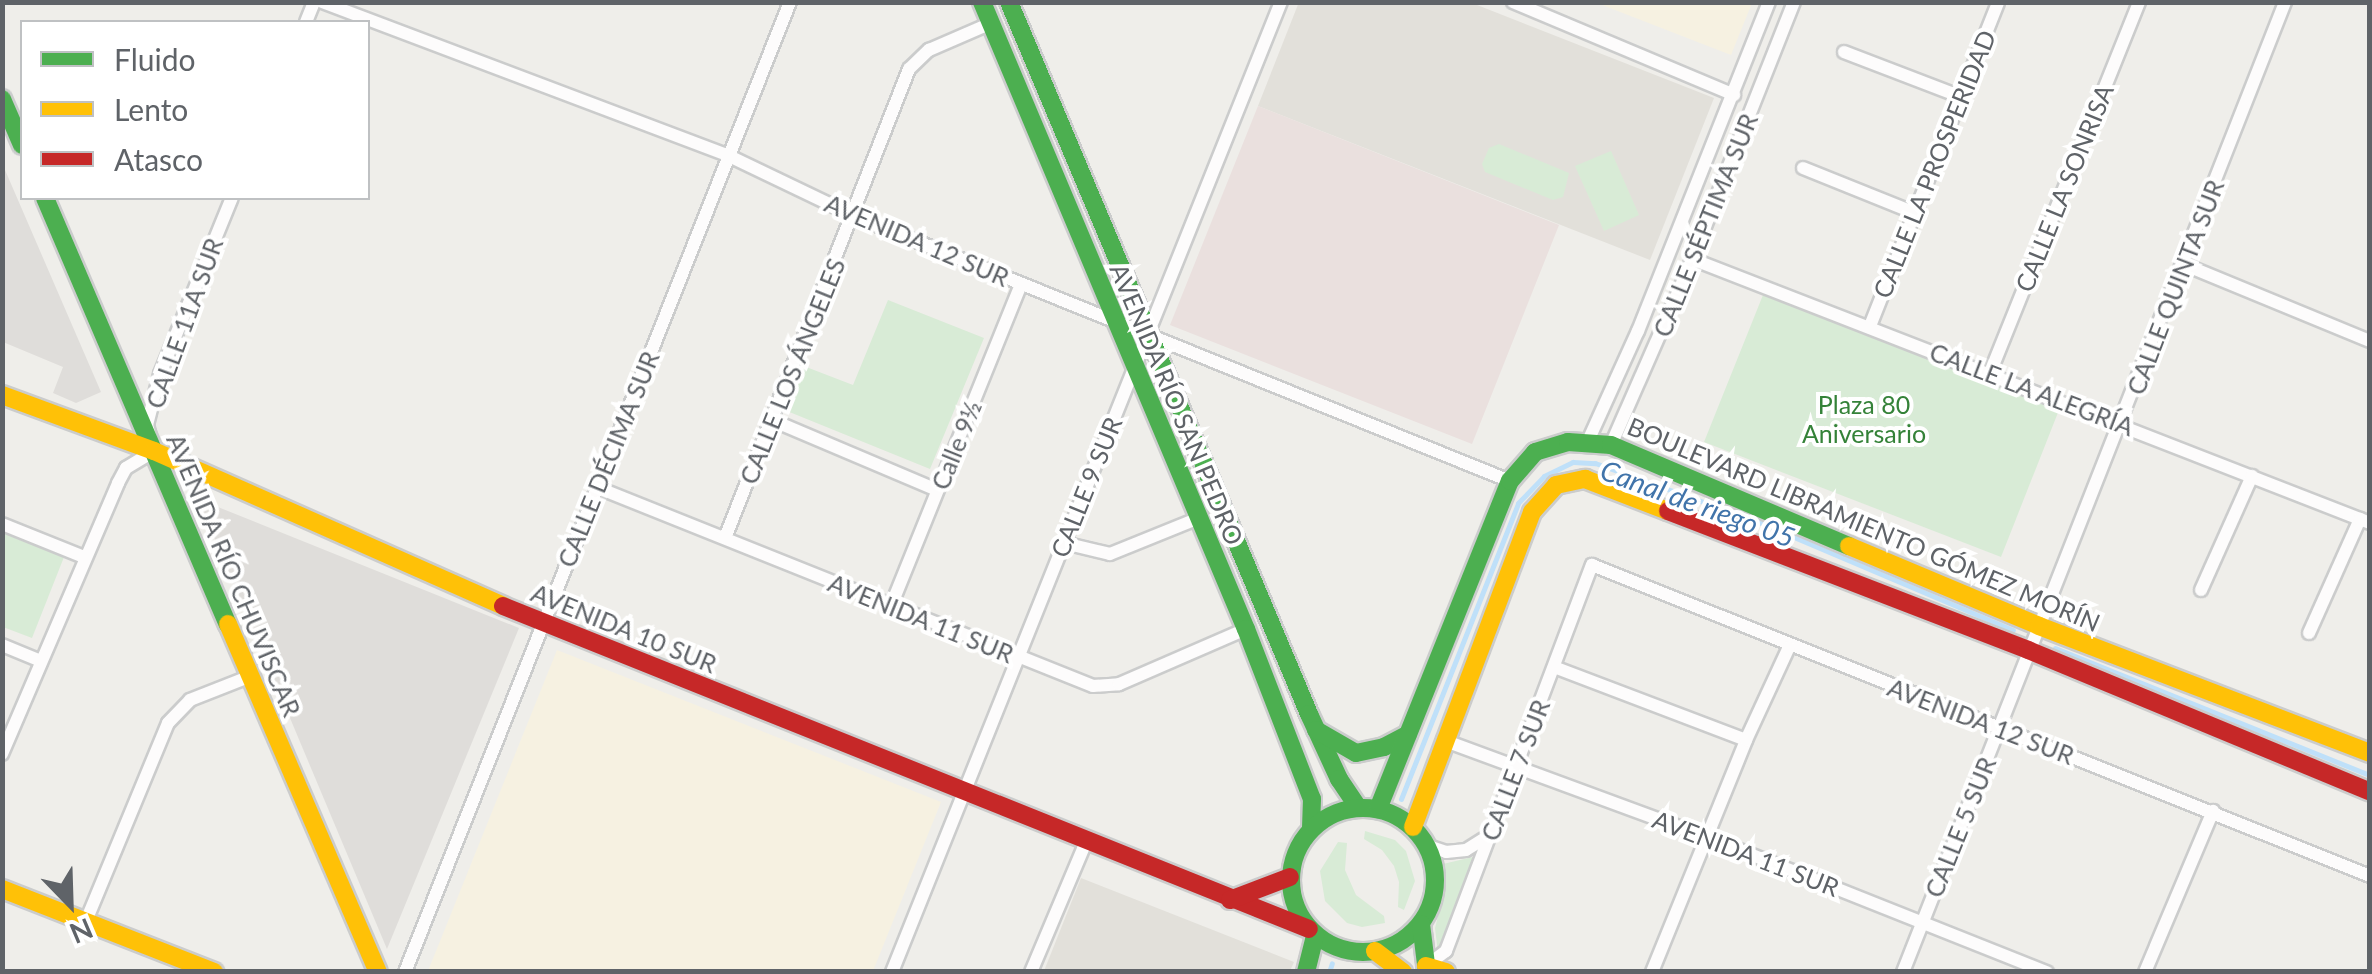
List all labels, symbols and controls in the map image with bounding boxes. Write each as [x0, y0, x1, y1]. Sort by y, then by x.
legend [20, 20, 370, 200]
street label: CALLE LA PROSPERIDAD [1866, 25, 2002, 303]
text: Fluido [114, 41, 196, 77]
street label: CALLE LA SONRISA [2009, 80, 2119, 296]
text: Lento [114, 91, 188, 127]
street label: CALLE SÉPTIMA SUR [1646, 109, 1764, 341]
text: Atasco [114, 141, 203, 177]
street label: CALLE QUINTA SUR [2120, 175, 2230, 399]
street label: AVENIDA 12 SUR [820, 188, 1014, 292]
street label: CALLE 11A SUR [139, 233, 229, 413]
street label: CALLE LOS ÁNGELES [733, 253, 851, 489]
street label: AVENIDA RÍO SAN PEDRO [1104, 258, 1250, 550]
street label: CALLE LA ALEGRÍA [1925, 336, 2139, 442]
street label: CALLE DÉCIMA SUR [551, 346, 665, 572]
park label: Plaza 80 Aniversario [1802, 390, 1926, 449]
street label: Calle 9½ [925, 396, 987, 494]
street label: BOULEVARD LIBRAMIENTO GÓMEZ MORÍN [1623, 410, 2105, 638]
street label: CALLE 9 SUR [1044, 412, 1128, 562]
street label: AVENIDA RÍO CHUVISCAR [161, 429, 307, 721]
water label: Canal de riego 05 [1596, 452, 1800, 554]
street label: AVENIDA 11 SUR [824, 567, 1018, 669]
street label: AVENIDA 10 SUR [527, 577, 721, 679]
street label: AVENIDA 12 SUR [1883, 672, 2079, 770]
street label: CALLE 7 SUR [1474, 695, 1556, 845]
street label: CALLE 5 SUR [1918, 752, 2002, 902]
street label: AVENIDA 11 SUR [1648, 804, 1844, 902]
north arrow [20, 854, 120, 954]
text: N [65, 912, 98, 951]

